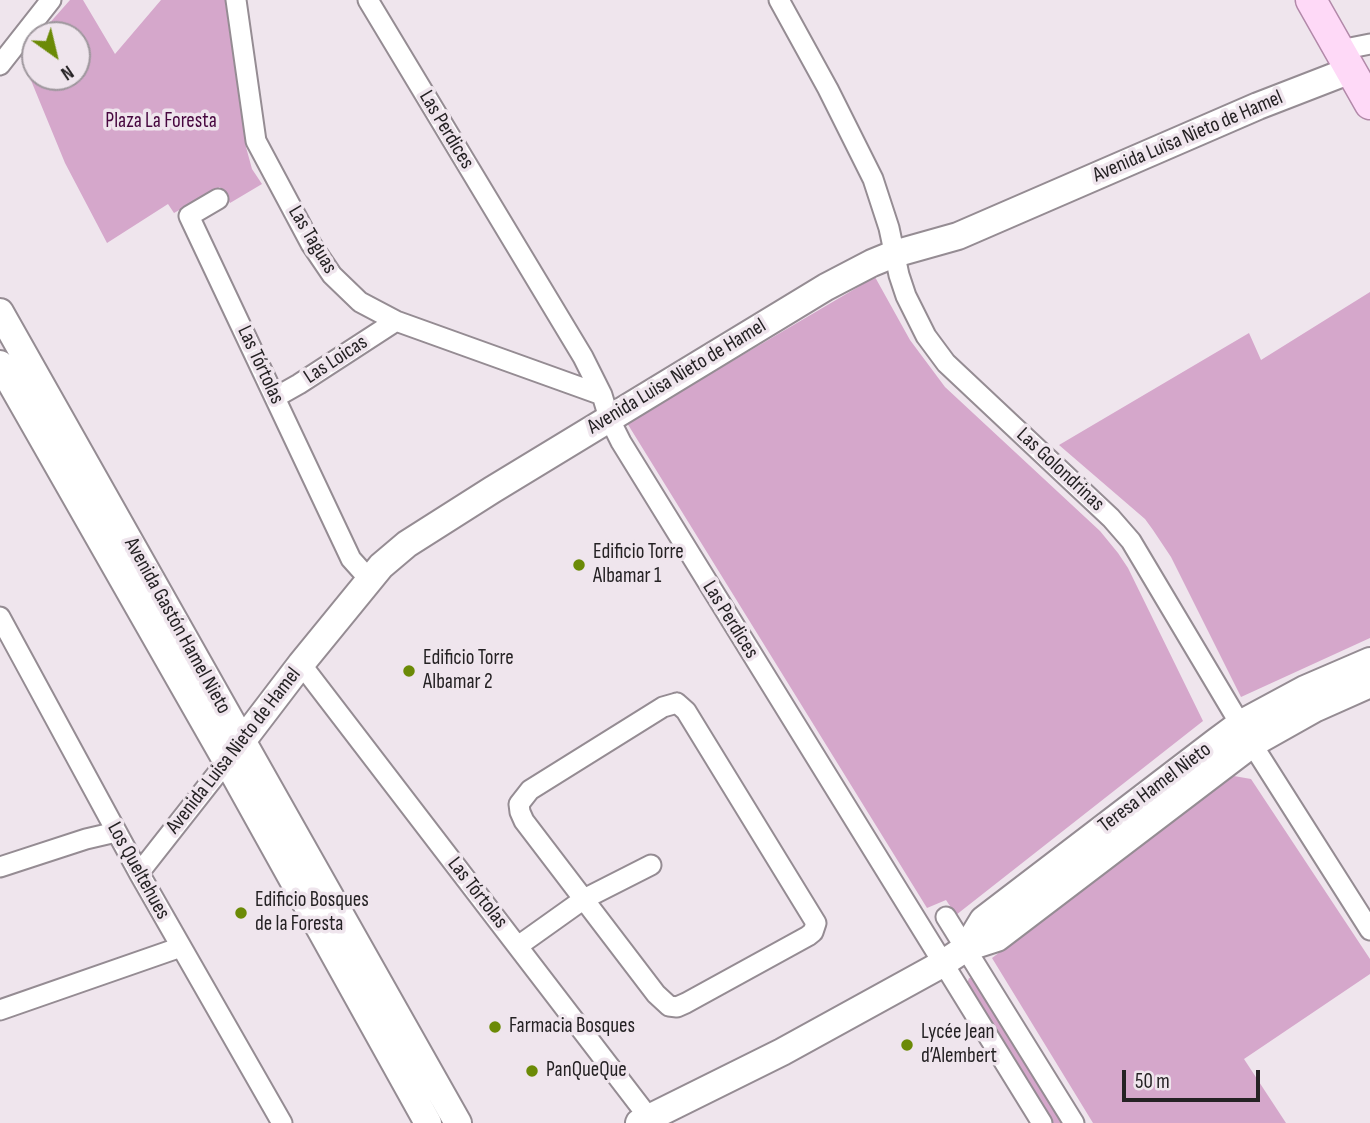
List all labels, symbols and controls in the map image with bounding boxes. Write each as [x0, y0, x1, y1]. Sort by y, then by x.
north arrow [21, 21, 91, 91]
text: N [56, 60, 78, 85]
street label: Las Perdices [413, 86, 479, 174]
street label: Avenida Luisa Nieto de Hamel [1089, 86, 1287, 188]
park label: Plaza La Foresta [105, 109, 217, 135]
street label: Las Taguas [282, 201, 342, 279]
street label: Avenida Luisa Nieto de Hamel [583, 314, 771, 440]
street label: Las Tórtolas [231, 322, 289, 408]
street label: Las Loicas [300, 330, 372, 390]
street label: Las Golondrinas [1011, 423, 1109, 517]
street label: Avenida Gastón Hamel Nieto [118, 534, 236, 718]
place label: Edificio Torre Albamar 1 [593, 540, 684, 590]
marker: Edificio Torre Albamar 1 [571, 557, 587, 573]
street label: Las Perdices [696, 577, 764, 663]
place label: Edificio Torre Albamar 2 [423, 646, 514, 696]
street label: Avenida Luisa Nieto de Hamel [161, 663, 307, 839]
marker: Edificio Torre Albamar 2 [401, 663, 417, 679]
street label: Teresa Hamel Nieto [1094, 737, 1216, 839]
street label: Los Queltehues [101, 818, 175, 924]
street label: Las Tórtolas [441, 852, 513, 934]
place label: Edificio Bosques de la Foresta [255, 888, 369, 938]
marker: Edificio Bosques de la Foresta [233, 905, 249, 921]
place label: Farmacia Bosques [509, 1014, 635, 1040]
marker: Farmacia Bosques [487, 1019, 503, 1035]
place label: Lycée Jean d’Alembert [921, 1020, 997, 1070]
marker: Lycée Jean d’Alembert [899, 1037, 915, 1053]
scale bar [1125, 1056, 1263, 1100]
place label: PanQueQue [546, 1058, 627, 1084]
marker: PanQueQue [524, 1063, 540, 1079]
text: 50 m [1135, 1069, 1170, 1094]

